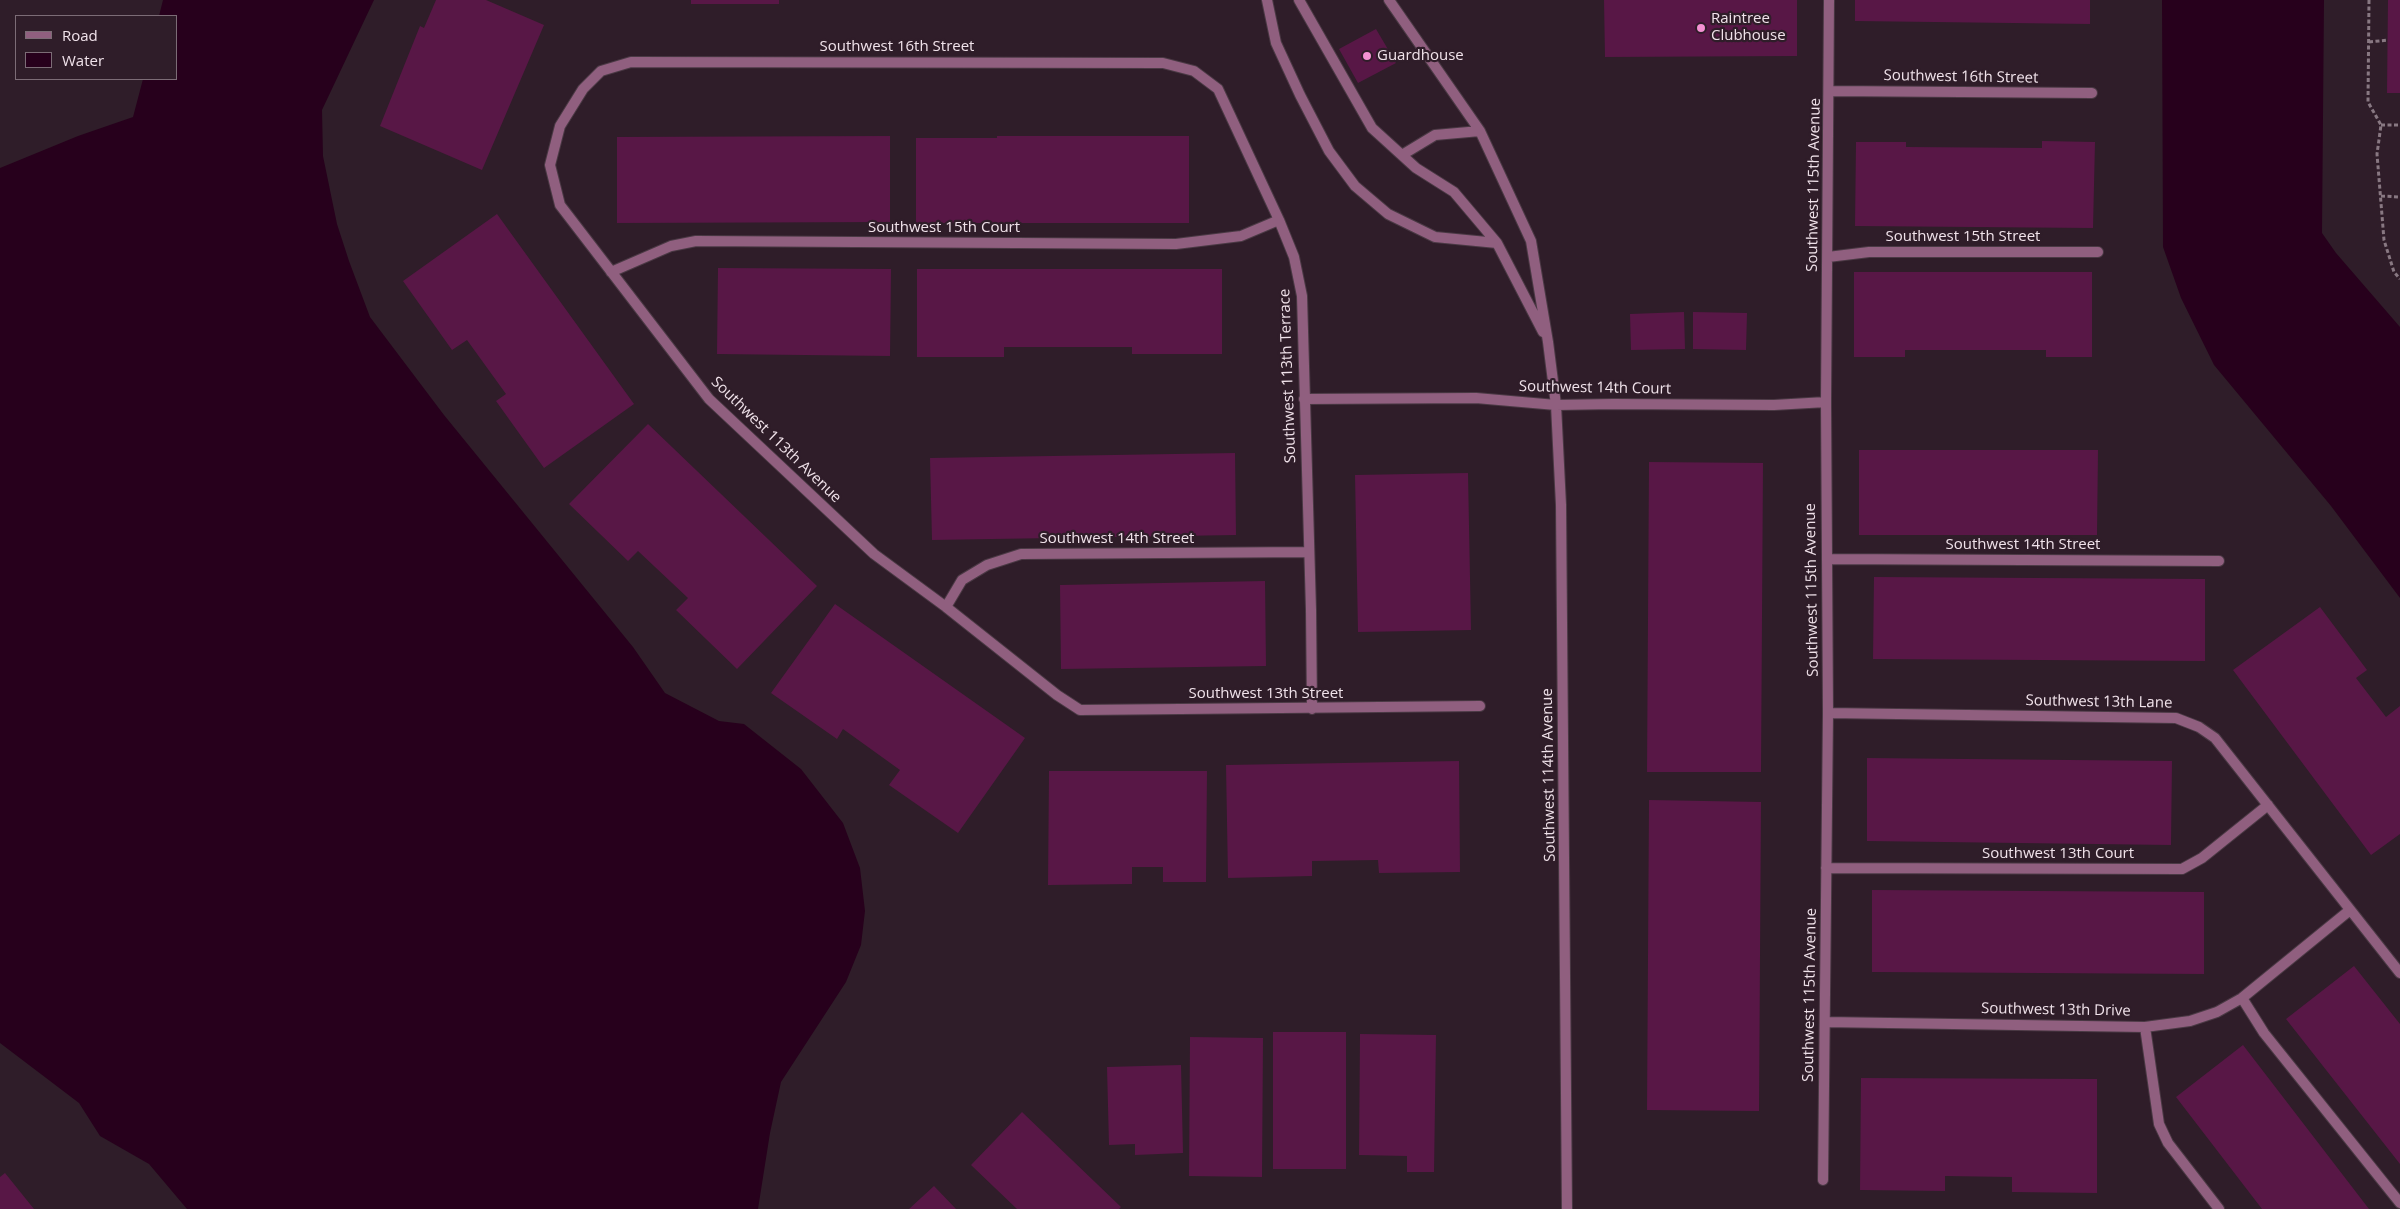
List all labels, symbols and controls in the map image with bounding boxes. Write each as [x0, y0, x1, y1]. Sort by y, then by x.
place label: Raintree Clubhouse [1711, 10, 1786, 45]
legend [15, 15, 178, 80]
marker: Raintree Clubhouse [1695, 22, 1707, 34]
text: Road [62, 25, 98, 45]
street label: Southwest 16th Street [820, 38, 974, 56]
place label: Guardhouse [1377, 47, 1464, 65]
text: Water [62, 50, 104, 70]
marker: Guardhouse [1361, 50, 1373, 62]
street label: Southwest 16th Street [1883, 67, 2039, 87]
street label: Southwest 115th Avenue [1803, 98, 1825, 272]
street label: Southwest 15th Court [868, 219, 1020, 237]
street label: Southwest 15th Street [1886, 228, 2040, 246]
street label: Southwest 113th Terrace [1276, 288, 1300, 464]
street label: Southwest 113th Avenue [707, 373, 845, 507]
street label: Southwest 14th Court [1519, 378, 1671, 398]
street label: Southwest 115th Avenue [1801, 503, 1823, 677]
street label: Southwest 14th Street [1040, 530, 1194, 548]
street label: Southwest 14th Street [1946, 536, 2100, 554]
street label: Southwest 13th Street [1189, 685, 1343, 703]
street label: Southwest 114th Avenue [1538, 688, 1560, 862]
street label: Southwest 13th Lane [2025, 692, 2173, 712]
street label: Southwest 13th Court [1982, 845, 2134, 863]
street label: Southwest 115th Avenue [1799, 908, 1821, 1082]
street label: Southwest 13th Drive [1981, 1000, 2131, 1020]

